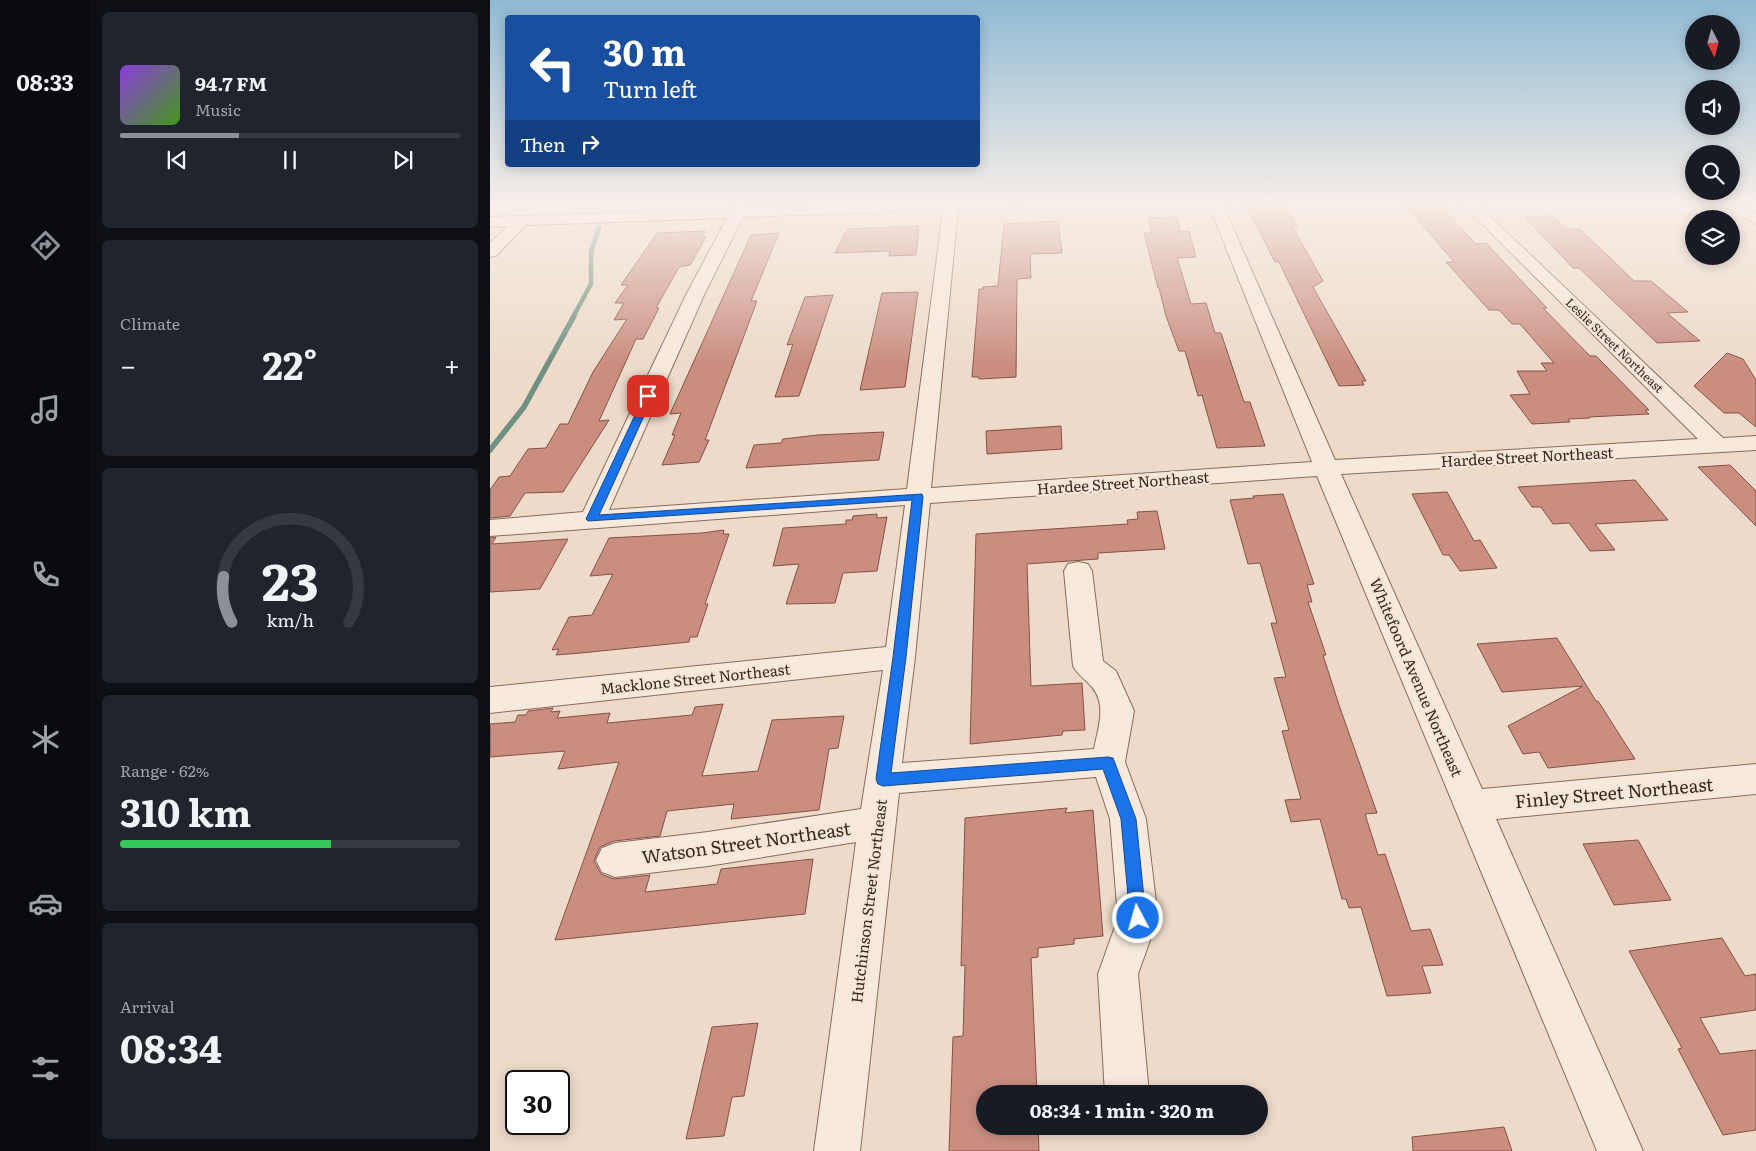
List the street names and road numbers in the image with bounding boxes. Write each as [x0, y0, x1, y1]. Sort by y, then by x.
street label: Leslie Street Northeast [1562, 293, 1668, 397]
street label: Hardee Street Northeast [1440, 440, 1614, 472]
street label: Hardee Street Northeast [1036, 465, 1210, 499]
street label: Whitefoord Avenue Northeast [1365, 574, 1469, 780]
street label: Macklone Street Northeast [599, 657, 791, 699]
street label: Finley Street Northeast [1514, 770, 1715, 814]
street label: Hutchinson Street Northeast [844, 798, 892, 1004]
street label: Watson Street Northeast [640, 814, 853, 870]

